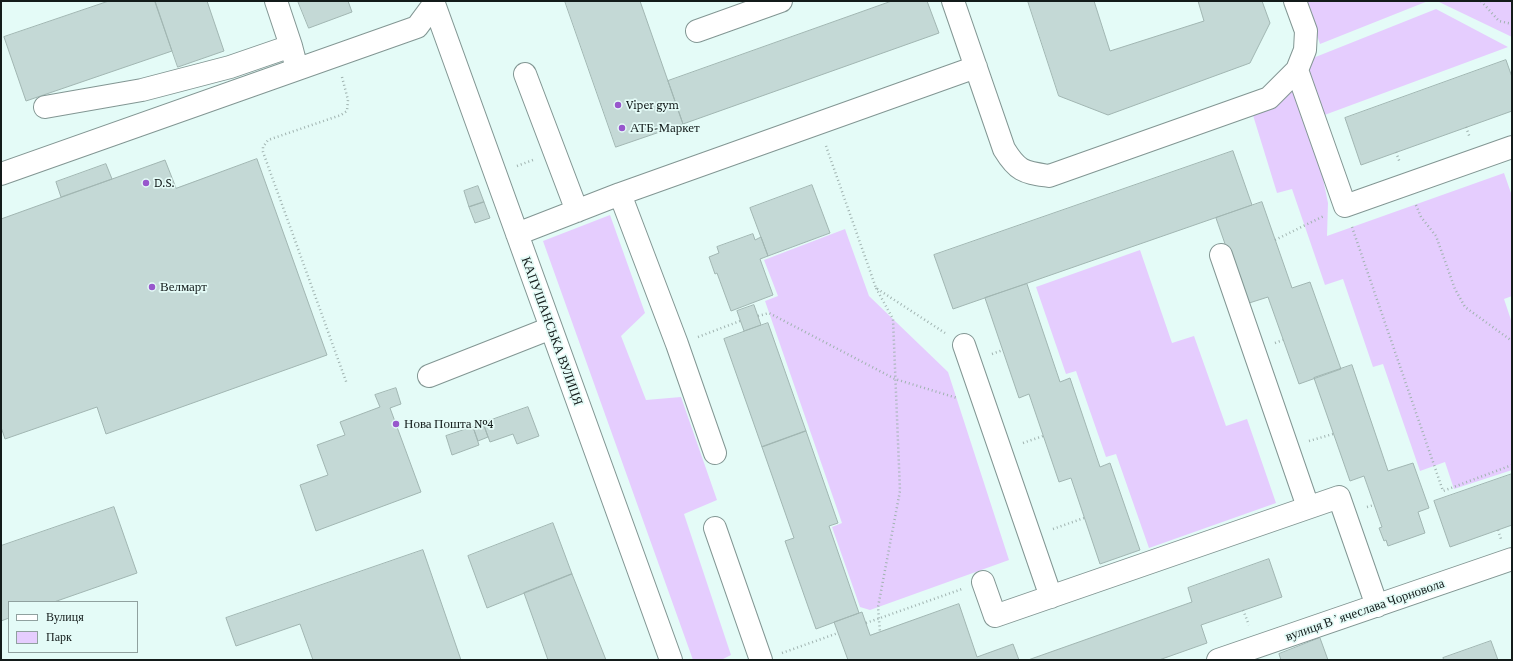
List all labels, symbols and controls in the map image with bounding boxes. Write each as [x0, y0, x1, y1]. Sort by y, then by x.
place label: Viper gym [626, 97, 679, 113]
marker: Viper gym [613, 100, 623, 110]
place label: АТБ-Маркет [630, 120, 700, 136]
marker: АТБ-Маркет [617, 123, 627, 133]
place label: D.S. [154, 175, 174, 191]
marker: D.S. [141, 178, 151, 188]
street label: КАПУШАНСЬКА ВУЛИЦЯ [518, 255, 586, 407]
place label: Велмарт [160, 279, 207, 295]
marker: Велмарт [147, 282, 157, 292]
place label: Нова Пошта №4 [404, 416, 494, 432]
marker: Нова Пошта №4 [391, 419, 401, 429]
street label: вулиця Вʼячеслава Чорновола [1283, 575, 1447, 645]
legend [8, 601, 138, 653]
text: Вулиця [46, 610, 84, 624]
text: Парк [46, 630, 72, 644]

